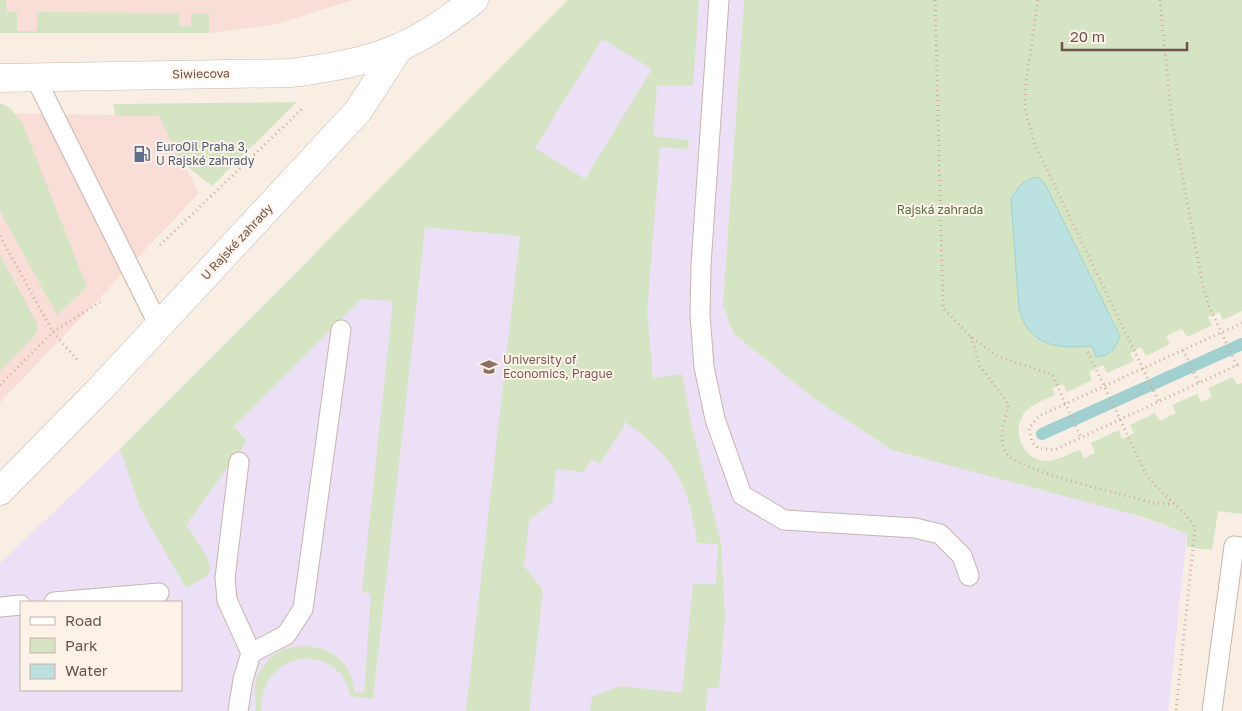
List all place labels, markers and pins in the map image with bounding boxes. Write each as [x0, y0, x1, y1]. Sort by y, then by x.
place label: EuroOil Praha 3, U Rajské zahrady [156, 139, 255, 168]
fuel station icon: EuroOil Praha 3, U Rajské zahrady [132, 144, 152, 164]
place label: University of Economics, Prague [503, 352, 613, 381]
school or university icon: University of Economics, Prague [479, 357, 499, 377]

